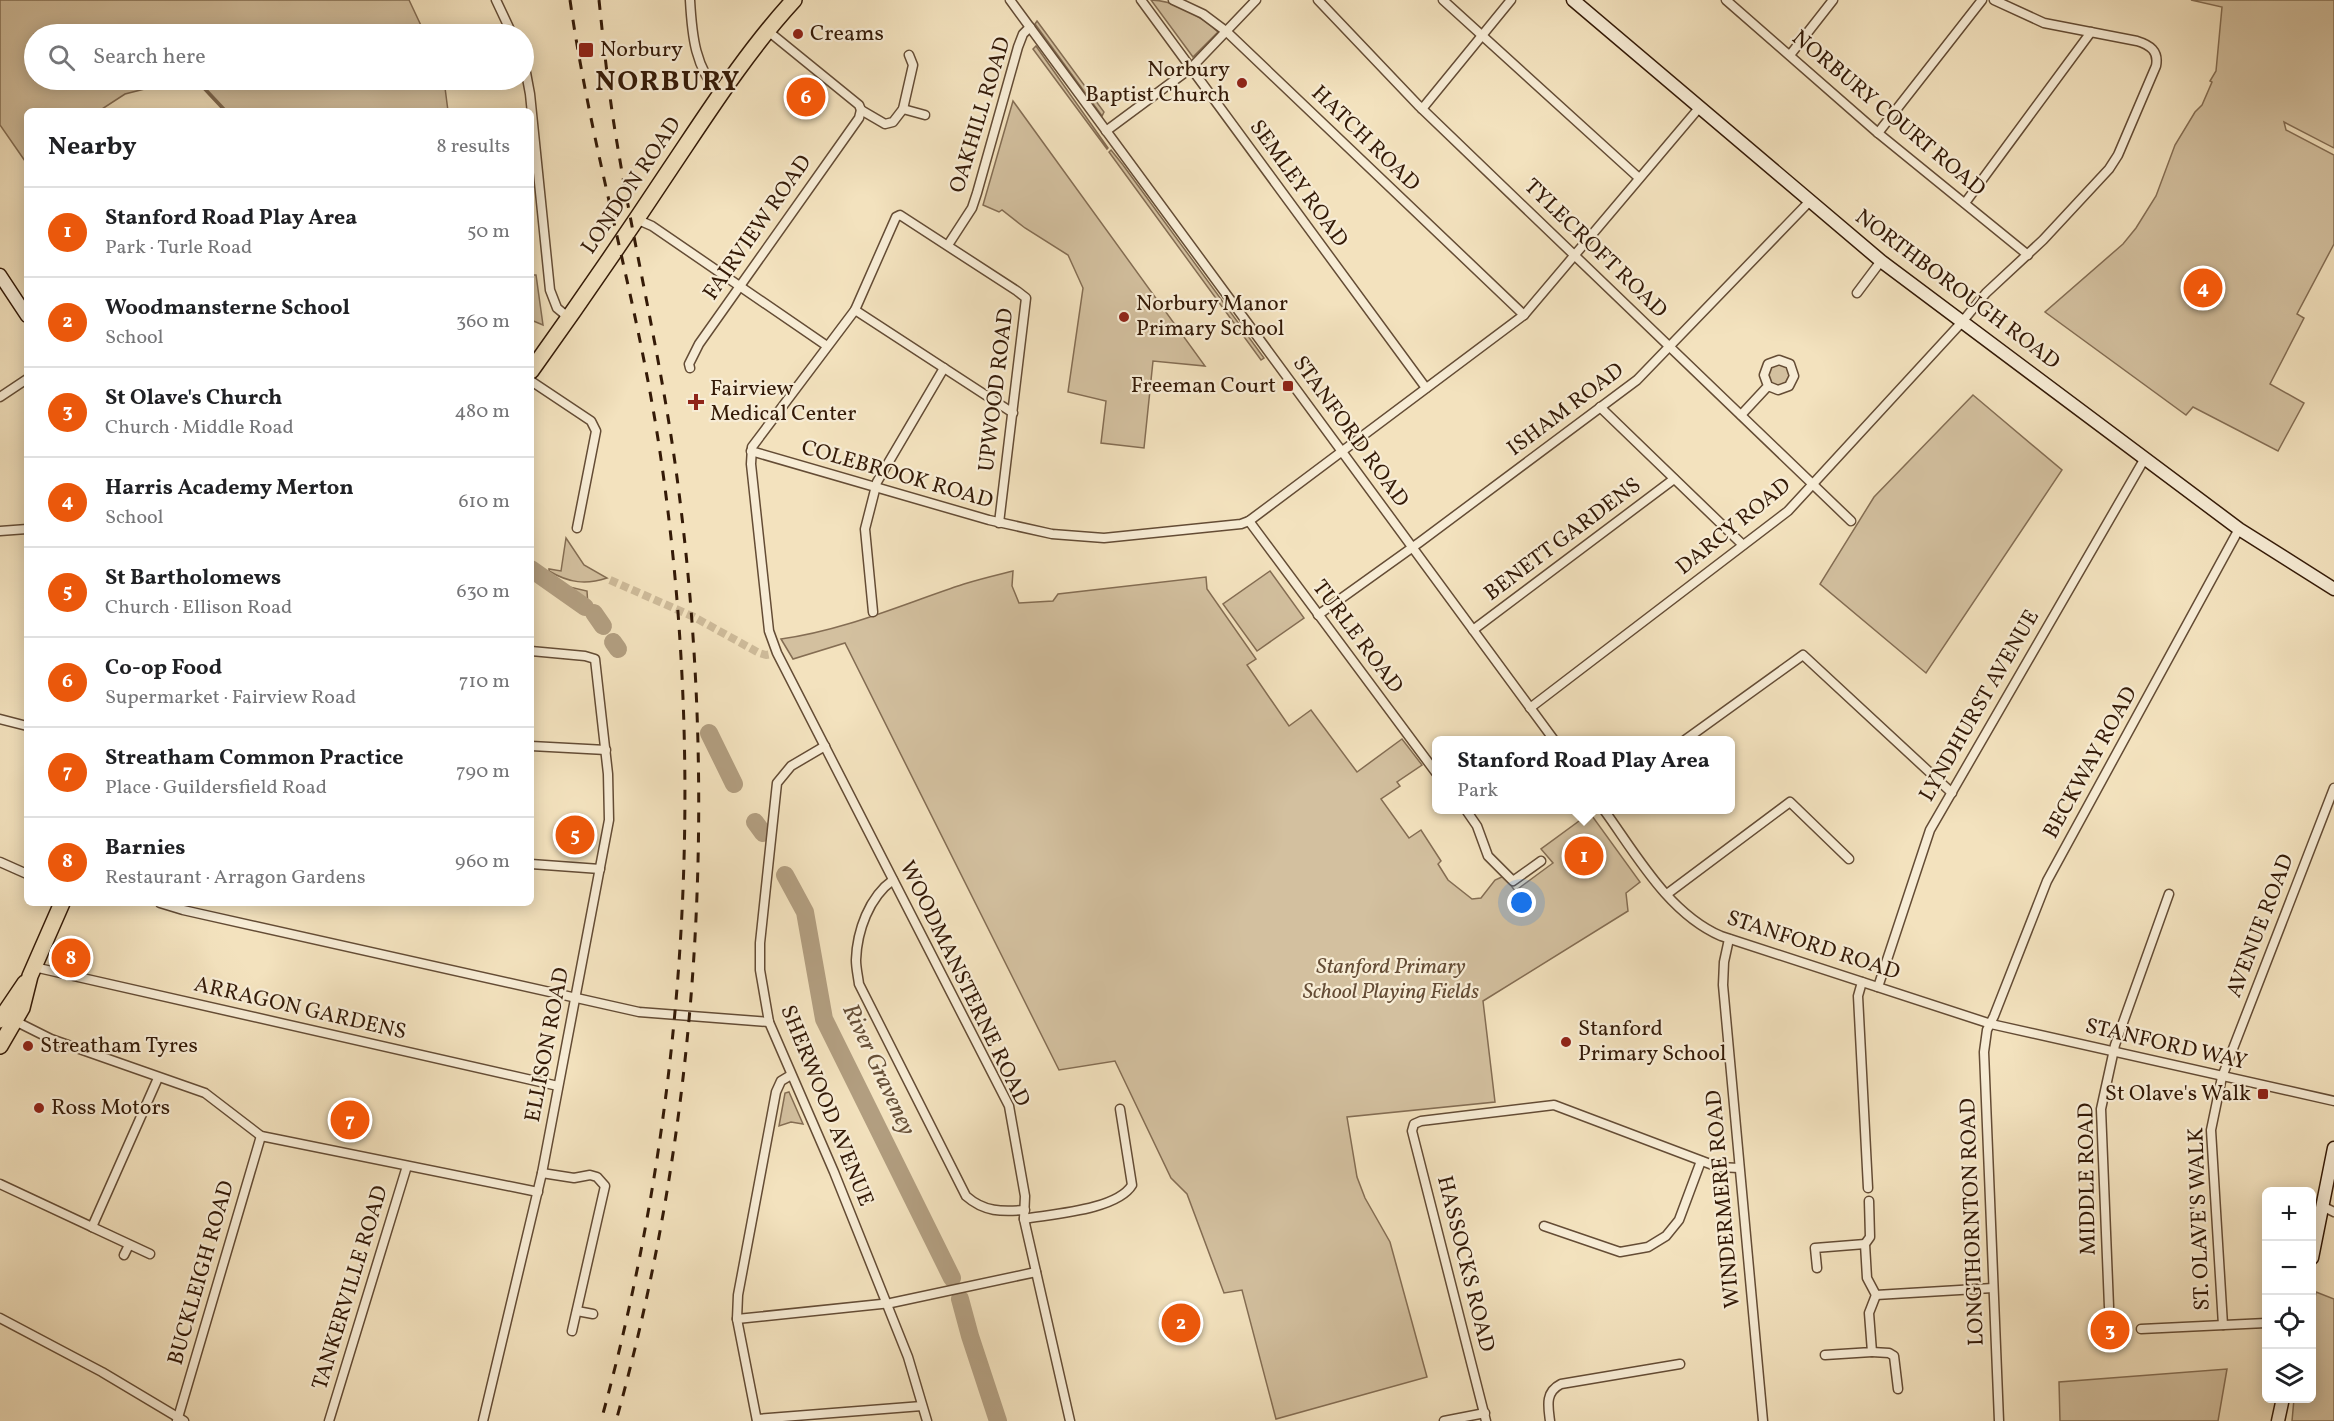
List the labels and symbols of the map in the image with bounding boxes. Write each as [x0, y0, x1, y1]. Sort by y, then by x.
place label: Creams [810, 19, 884, 50]
street label: NORBURY COURT ROAD [1784, 23, 1992, 205]
marker: Creams [791, 27, 805, 41]
street label: OAKHILL ROAD [943, 33, 1019, 197]
place label: Norbury [600, 35, 683, 66]
marker: Norbury [577, 41, 595, 59]
place label: Norbury Baptist Church [1085, 55, 1230, 111]
district label: NORBURY [595, 63, 741, 102]
pin: 6 [786, 74, 826, 120]
marker: Norbury Baptist Church [1235, 76, 1249, 90]
street label: HATCH ROAD [1304, 79, 1426, 199]
street label: LONDON ROAD [574, 111, 690, 261]
street label: SEMLEY ROAD [1241, 114, 1355, 254]
street label: FAIRVIEW ROAD [696, 149, 820, 307]
street label: TYLECROFT ROAD [1516, 172, 1674, 326]
street label: NORTHBOROUGH ROAD [1848, 202, 2066, 378]
pin: 4 [2184, 266, 2222, 310]
place label: Norbury Manor Primary School [1136, 289, 1288, 345]
street label: UPWOOD ROAD [972, 307, 1022, 473]
marker: Norbury Manor Primary School [1117, 310, 1131, 324]
street label: STANFORD ROAD [1284, 350, 1416, 514]
street label: ISHAM ROAD [1501, 356, 1631, 464]
place label: Freeman Court [1131, 371, 1276, 402]
place label: Fairview Medical Center [710, 374, 856, 430]
marker: Freeman Court [1281, 379, 1295, 393]
marker: Fairview Medical Center [687, 393, 705, 411]
street label: COLEBROOK ROAD [798, 433, 996, 517]
street label: BENETT GARDENS [1478, 471, 1648, 609]
street label: DARCY ROAD [1670, 471, 1798, 583]
street label: TURLE ROAD [1304, 574, 1410, 700]
street label: LYNDHURST AVENUE [1912, 604, 2048, 808]
street label: BECKWAY ROAD [2036, 681, 2146, 845]
pin: 5 [556, 812, 594, 858]
pin: 1 [1564, 834, 1604, 878]
street label: AVENUE ROAD [2219, 850, 2303, 1002]
street label: WOODMANSTERNE ROAD [891, 856, 1037, 1112]
your location [1507, 888, 1536, 917]
street label: STANFORD ROAD [1722, 903, 1904, 989]
pin: 8 [52, 936, 90, 980]
park label: Stanford Primary School Playing Fields [1303, 952, 1479, 1008]
street label: ELLISON ROAD [518, 965, 578, 1125]
street label: ARRAGON GARDENS [191, 969, 409, 1049]
water label: River Graveney [833, 998, 923, 1142]
street label: SHERWOOD AVENUE [771, 1001, 881, 1211]
street label: STANFORD WAY [2082, 1011, 2250, 1079]
place label: Stanford Primary School [1578, 1014, 1726, 1070]
place label: Streatham Tyres [40, 1031, 198, 1062]
marker: Stanford Primary School [1559, 1035, 1573, 1049]
marker: Streatham Tyres [21, 1039, 35, 1053]
place label: St Olave's Walk [2105, 1079, 2251, 1110]
marker: St Olave's Walk [2256, 1087, 2270, 1101]
street label: WINDERMERE ROAD [1699, 1089, 1749, 1309]
place label: Ross Motors [51, 1093, 170, 1124]
pin: 7 [330, 1098, 370, 1142]
street label: LONGTHORNTON ROAD [1953, 1098, 1993, 1346]
marker: Ross Motors [32, 1101, 46, 1115]
street label: MIDDLE ROAD [2071, 1102, 2105, 1256]
street label: ST. OLAVE'S WALK [2181, 1127, 2219, 1311]
street label: HASSOCKS ROAD [1428, 1173, 1502, 1355]
street label: BUCKLEIGH ROAD [161, 1177, 243, 1369]
street label: TANKERVILLE ROAD [305, 1182, 397, 1394]
pin: 2 [1162, 1300, 1200, 1346]
pin: 3 [2090, 1308, 2130, 1352]

